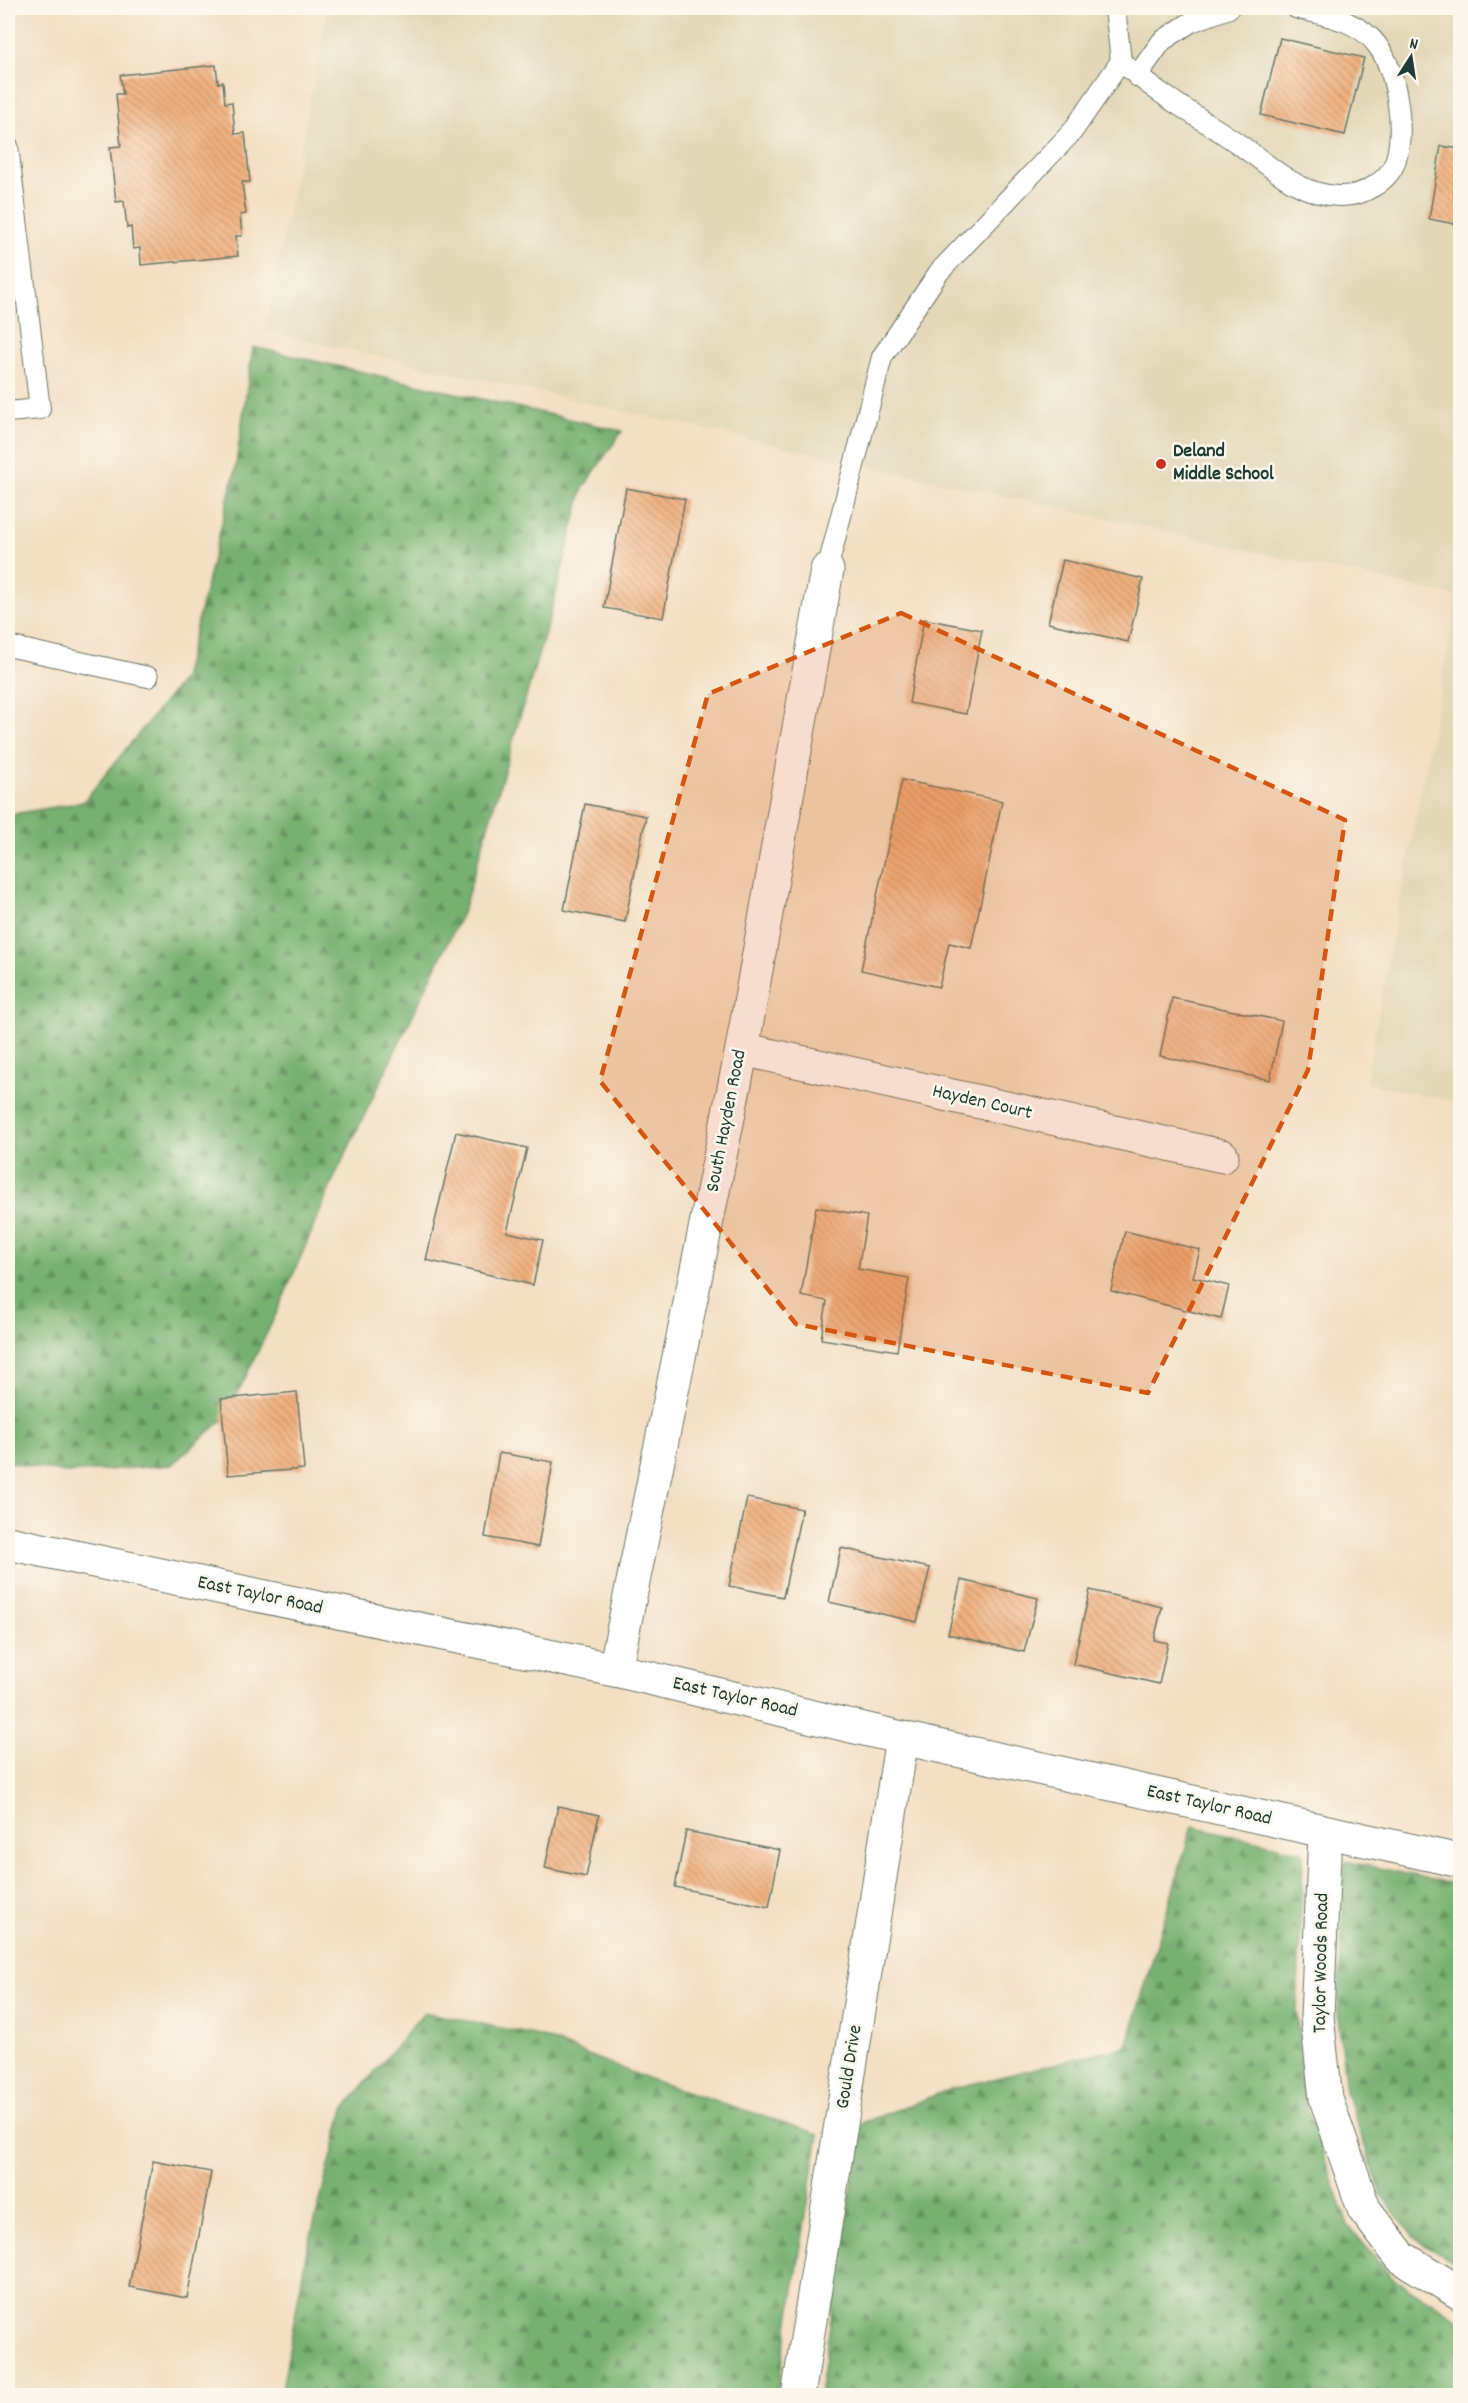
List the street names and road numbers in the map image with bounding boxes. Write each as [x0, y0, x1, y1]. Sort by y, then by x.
street label: South Hayden Road [699, 1047, 755, 1195]
street label: Hayden Court [929, 1078, 1035, 1128]
street label: East Taylor Road [195, 1569, 325, 1623]
street label: East Taylor Road [670, 1670, 800, 1726]
street label: East Taylor Road [1144, 1778, 1274, 1834]
street label: Taylor Woods Road [1307, 1893, 1337, 2033]
street label: Gould Drive [830, 2023, 870, 2111]

